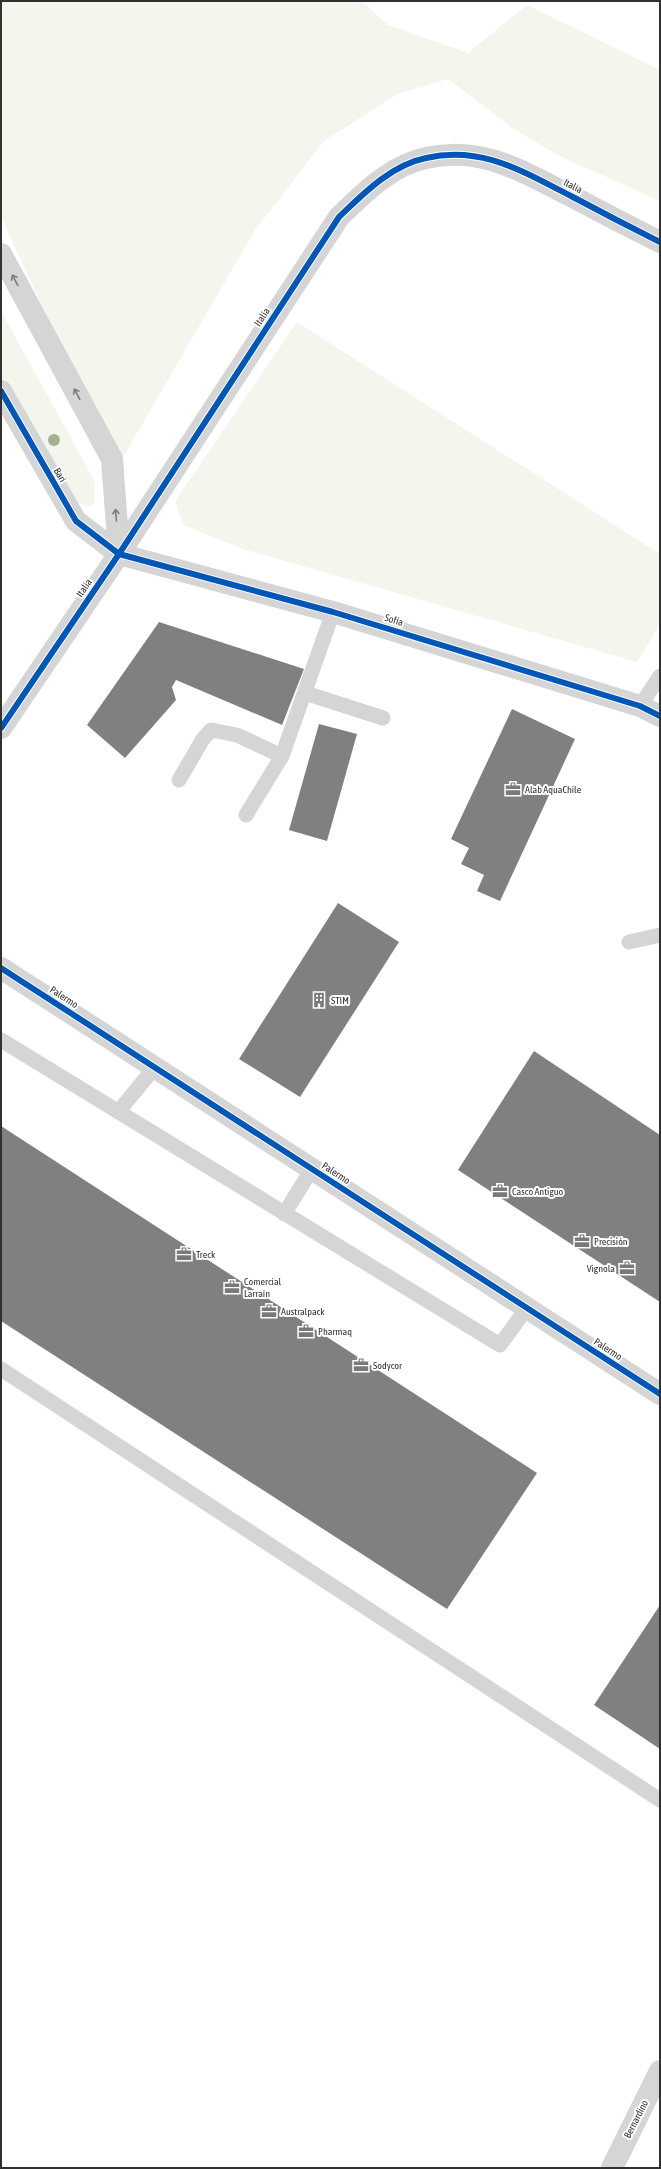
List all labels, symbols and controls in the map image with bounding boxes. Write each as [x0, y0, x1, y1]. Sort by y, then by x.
street label: Italia [562, 177, 585, 196]
one-way arrow [11, 274, 18, 286]
street label: Italia [252, 305, 272, 328]
one-way arrow [72, 388, 80, 400]
street label: Bari [52, 466, 68, 484]
one-way arrow [113, 509, 120, 522]
street label: Italia [74, 576, 94, 599]
street label: Sofía [383, 612, 405, 628]
office icon: Alab AquaChile [504, 780, 522, 798]
place label: Alab AquaChile [525, 784, 582, 795]
street label: Palermo [48, 984, 80, 1010]
building icon: STIM [310, 991, 328, 1009]
place label: STIM [331, 995, 349, 1006]
street label: Palermo [320, 1160, 352, 1186]
office icon: Casco Antiguo [491, 1182, 509, 1200]
place label: Casco Antiguo [512, 1186, 564, 1197]
office icon: Precisión [573, 1232, 591, 1250]
place label: Precisión [594, 1236, 628, 1247]
office icon: Treck [175, 1245, 193, 1263]
place label: Treck [196, 1249, 216, 1260]
office icon: Vignola [618, 1259, 636, 1277]
place label: Vignola [587, 1263, 615, 1274]
place label: Comercial Larraín [244, 1276, 282, 1299]
office icon: Comercial Larraín [223, 1278, 241, 1296]
office icon: Australpack [260, 1302, 278, 1320]
place label: Australpack [281, 1306, 325, 1317]
office icon: Pharmaq [297, 1322, 315, 1340]
place label: Pharmaq [318, 1326, 352, 1337]
street label: Palermo [592, 1336, 624, 1362]
office icon: Sodycor [352, 1356, 370, 1374]
place label: Sodycor [373, 1360, 403, 1371]
street label: Bernardino [622, 2098, 650, 2140]

